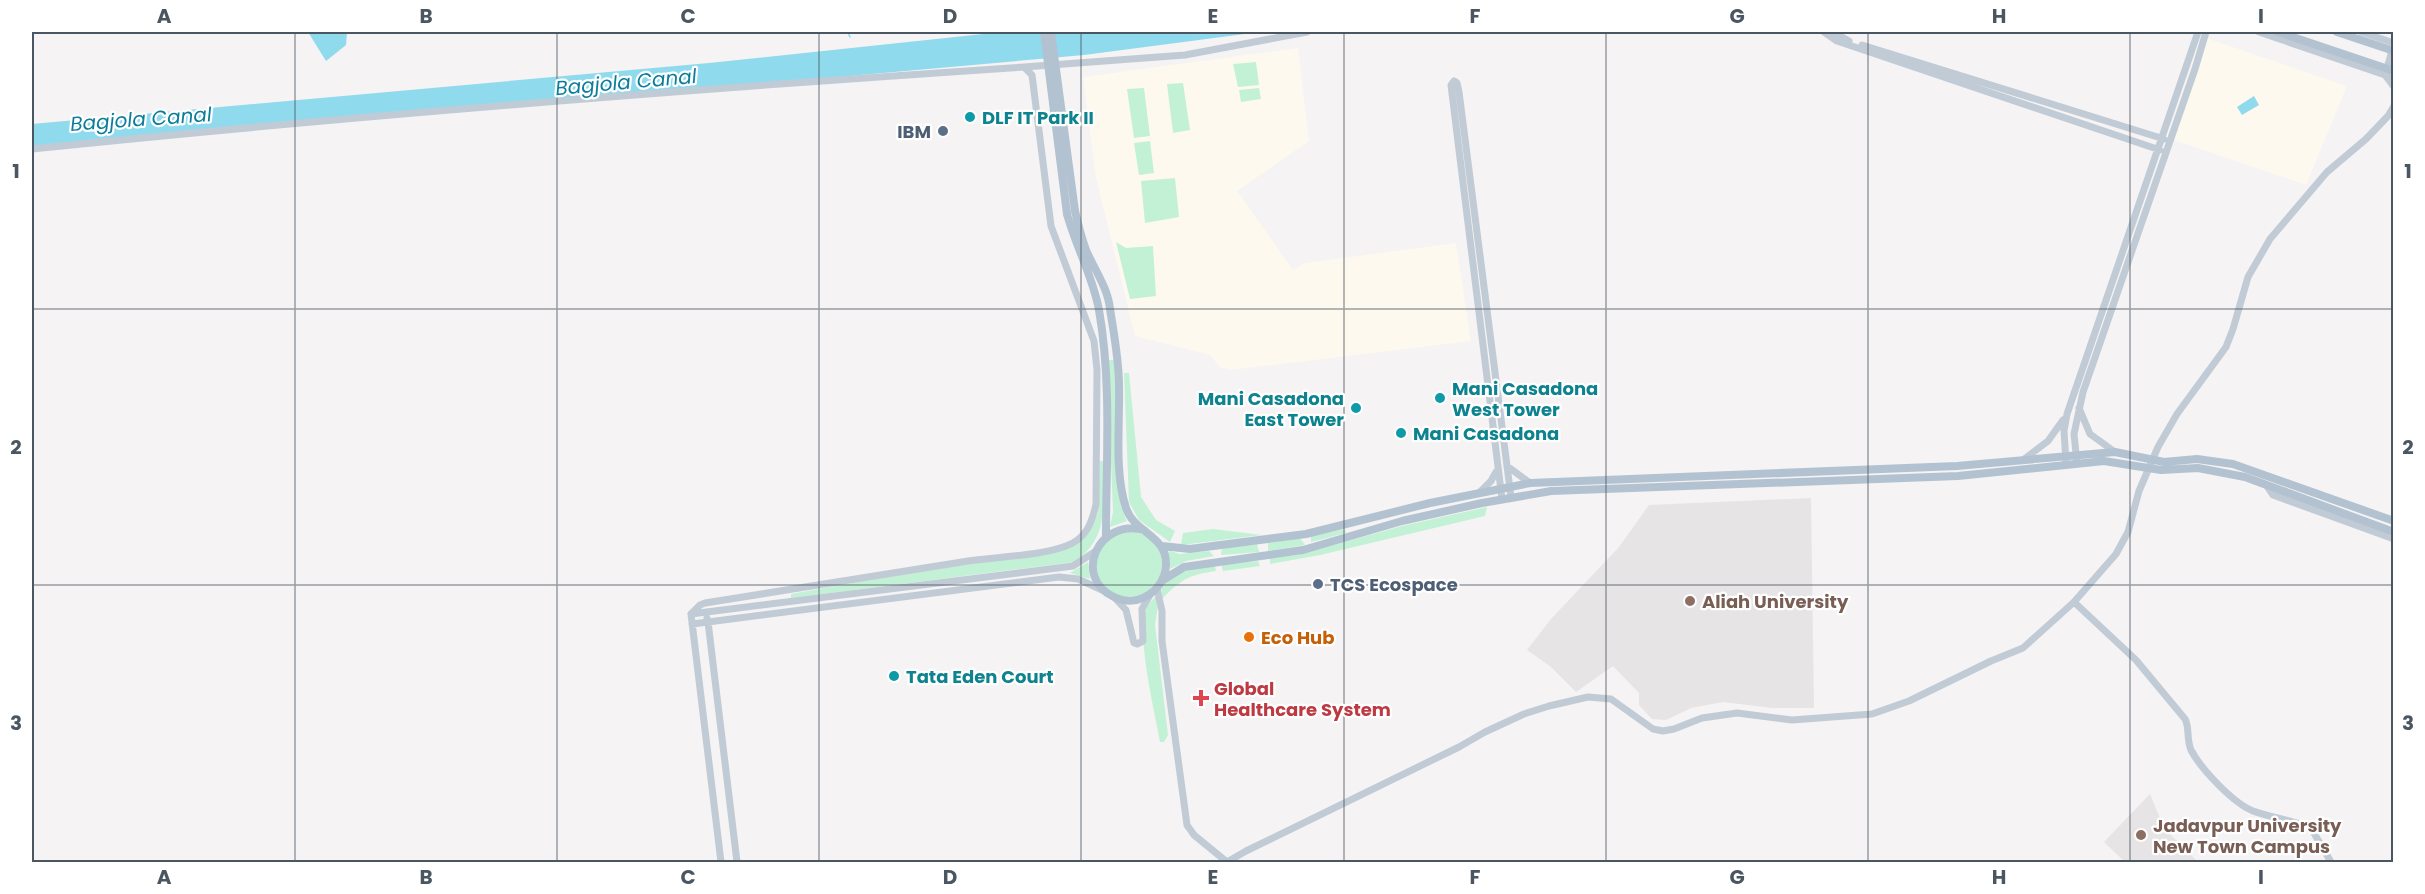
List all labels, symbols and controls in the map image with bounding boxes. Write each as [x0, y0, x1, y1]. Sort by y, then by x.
text: A [157, 2, 172, 30]
text: B [419, 2, 433, 30]
text: C [680, 2, 696, 30]
text: D [943, 2, 957, 30]
text: E [1208, 2, 1218, 30]
text: F [1470, 2, 1481, 30]
text: G [1729, 2, 1745, 30]
text: H [1992, 2, 2006, 30]
text: I [2258, 2, 2264, 30]
water label: Bagjola Canal [554, 62, 698, 102]
water label: Bagjola Canal [69, 100, 213, 138]
place label: DLF IT Park II [982, 105, 1094, 130]
marker: DLF IT Park II [963, 110, 977, 124]
place label: IBM [897, 119, 931, 144]
marker: IBM [936, 124, 950, 138]
text: 1 [12, 157, 20, 185]
text: 1 [2404, 157, 2412, 185]
place label: Mani Casadona West Tower [1452, 376, 1598, 422]
place label: Mani Casadona East Tower [1198, 386, 1344, 432]
marker: Mani Casadona West Tower [1433, 391, 1447, 405]
marker: Mani Casadona East Tower [1349, 401, 1363, 415]
place label: Mani Casadona [1413, 421, 1559, 446]
marker: Mani Casadona [1394, 426, 1408, 440]
text: 2 [10, 433, 22, 461]
text: 2 [2402, 433, 2414, 461]
place label: TCS Ecospace [1330, 572, 1458, 597]
marker: TCS Ecospace [1311, 577, 1325, 591]
place label: Aliah University [1702, 589, 1849, 614]
marker: Aliah University [1683, 594, 1697, 608]
place label: Eco Hub [1261, 625, 1334, 650]
marker: Eco Hub [1242, 630, 1256, 644]
place label: Tata Eden Court [906, 664, 1054, 689]
marker: Tata Eden Court [887, 669, 901, 683]
place label: Global Healthcare System [1214, 676, 1391, 722]
marker: Global Healthcare System [1192, 689, 1210, 707]
text: 3 [10, 709, 22, 737]
text: 3 [2402, 709, 2414, 737]
place label: Jadavpur University New Town Campus [2153, 813, 2342, 859]
marker: Jadavpur University New Town Campus [2134, 828, 2148, 842]
text: A [157, 863, 172, 891]
text: B [419, 863, 433, 891]
text: C [680, 863, 696, 891]
text: D [943, 863, 957, 891]
text: E [1208, 863, 1218, 891]
text: F [1470, 863, 1481, 891]
text: G [1729, 863, 1745, 891]
text: H [1992, 863, 2006, 891]
text: I [2258, 863, 2264, 891]

